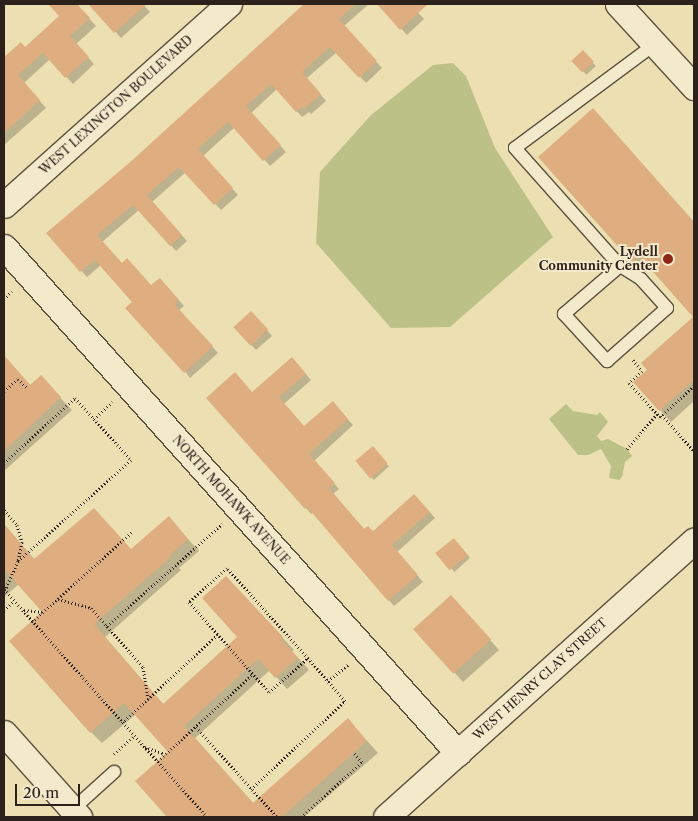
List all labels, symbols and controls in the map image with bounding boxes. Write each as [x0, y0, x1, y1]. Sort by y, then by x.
street label: WEST LEXINGTON BOULEVARD [36, 32, 196, 178]
place label: Lydell Community Center [538, 245, 658, 273]
marker: Lydell Community Center [662, 253, 674, 265]
street label: NORTH MOHAWK AVENUE [169, 433, 293, 567]
street label: WEST HENRY CLAY STREET [470, 615, 610, 743]
scale bar [18, 774, 82, 806]
text: 20 m [23, 783, 59, 802]

